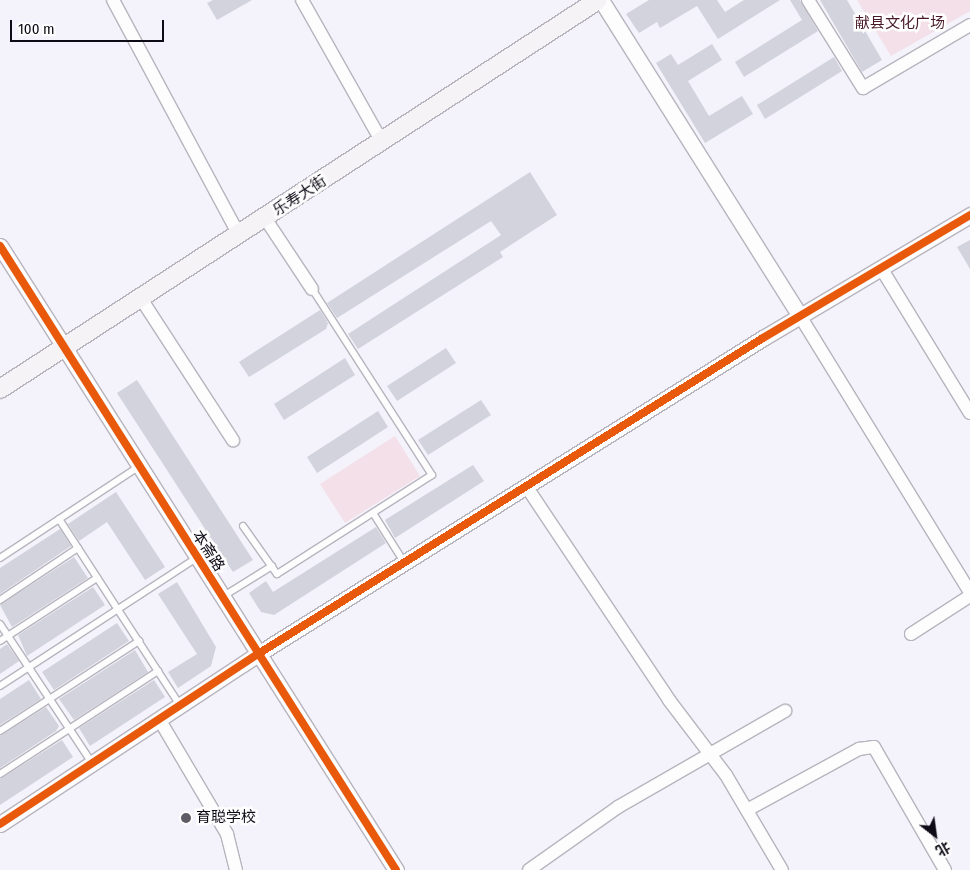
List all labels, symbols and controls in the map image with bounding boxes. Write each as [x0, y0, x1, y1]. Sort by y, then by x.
scale bar [12, 10, 166, 42]
park label: 献县文化广场 [855, 15, 945, 33]
text: 100 m [18, 20, 55, 38]
street label: 乐寿大街 [270, 172, 330, 220]
street label: 本斋路 [188, 527, 228, 575]
place label: 育聪学校 [196, 809, 256, 827]
north arrow [910, 810, 960, 860]
marker: 育聪学校 [180, 812, 192, 824]
text: 北 [932, 838, 953, 859]

